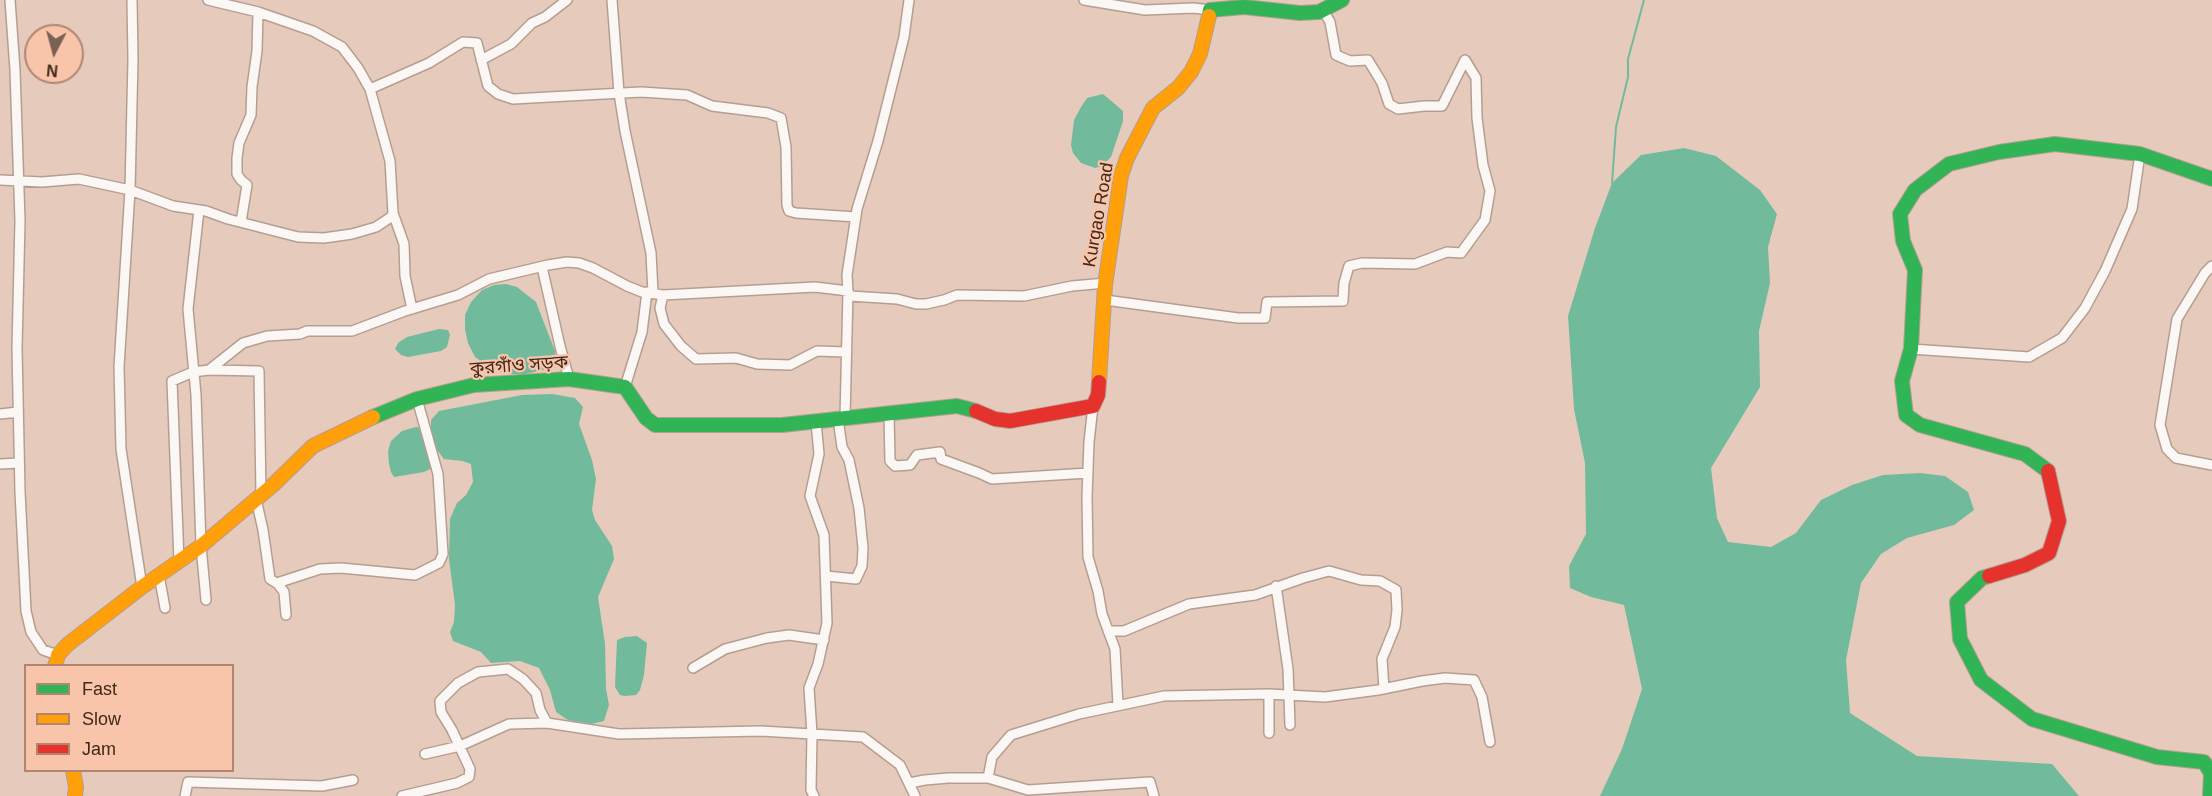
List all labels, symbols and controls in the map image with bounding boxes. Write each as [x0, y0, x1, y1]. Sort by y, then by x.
north arrow [24, 24, 84, 84]
text: N [46, 61, 59, 79]
street label: Kurgao Road [1079, 161, 1119, 269]
street label: কুরগাঁও সড়ক [469, 352, 569, 380]
legend [24, 664, 234, 772]
text: Fast [82, 679, 117, 699]
text: Slow [82, 709, 121, 729]
text: Jam [82, 739, 116, 759]

